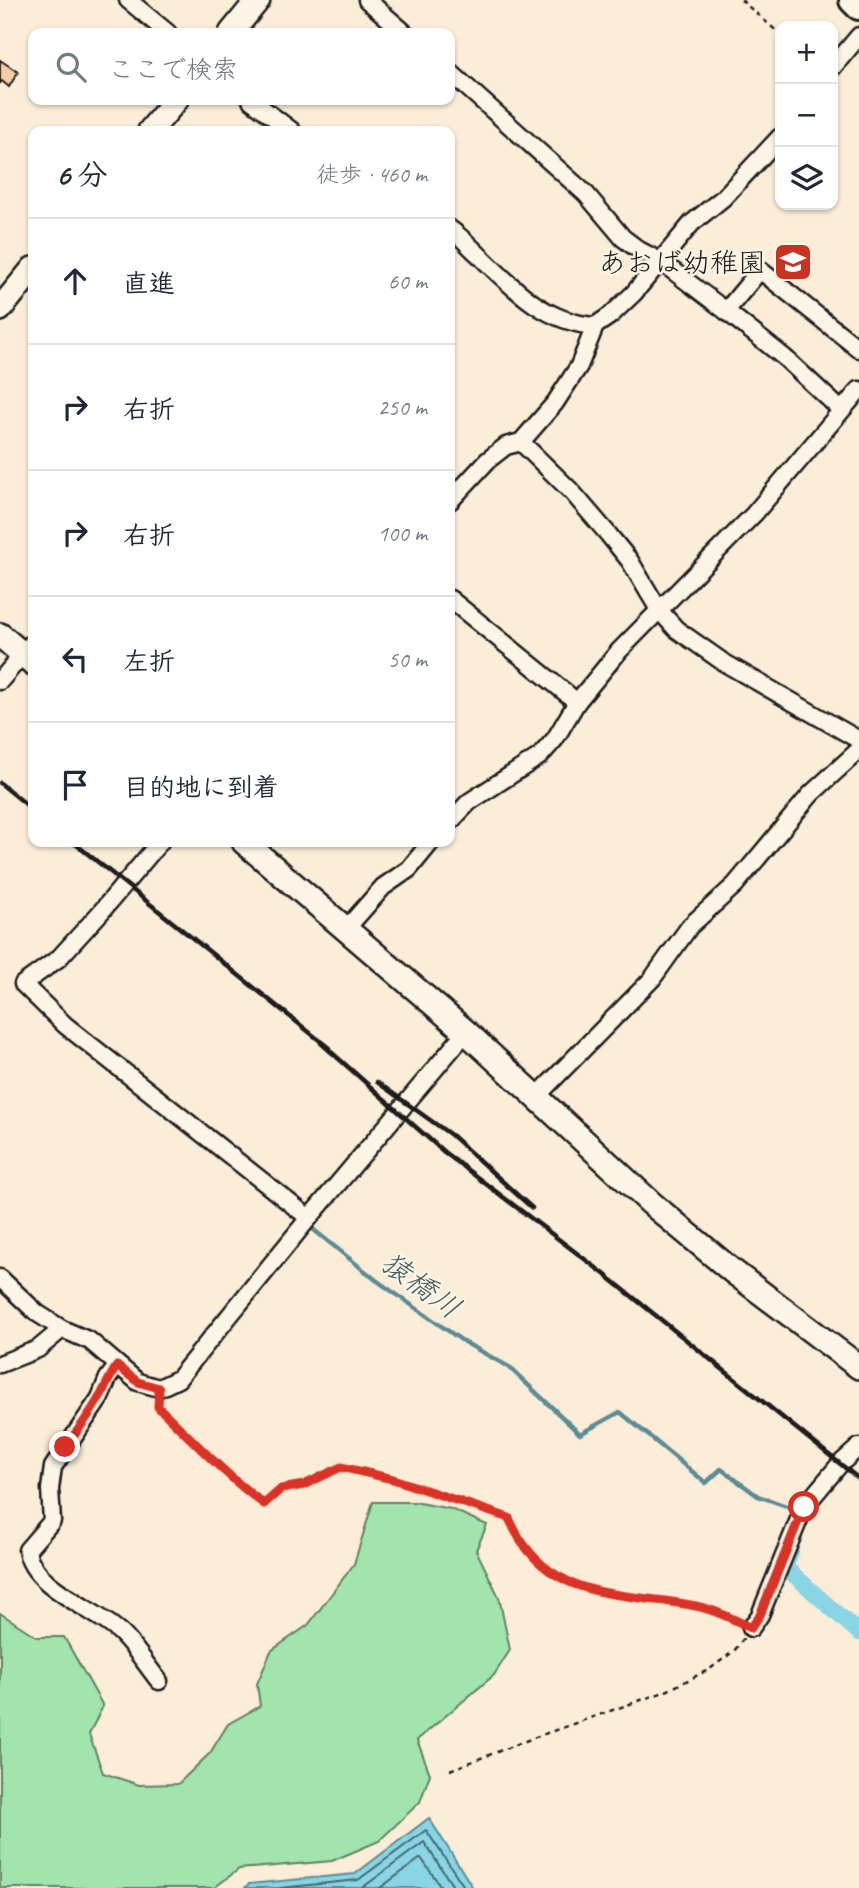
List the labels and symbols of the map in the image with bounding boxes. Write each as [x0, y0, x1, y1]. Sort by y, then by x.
school or university icon: あおば幼稚園 [772, 241, 814, 283]
place label: あおば幼稚園 [598, 245, 766, 280]
water label: 猿橋川 [373, 1243, 469, 1327]
route end [49, 1431, 80, 1462]
route start [788, 1491, 819, 1522]

